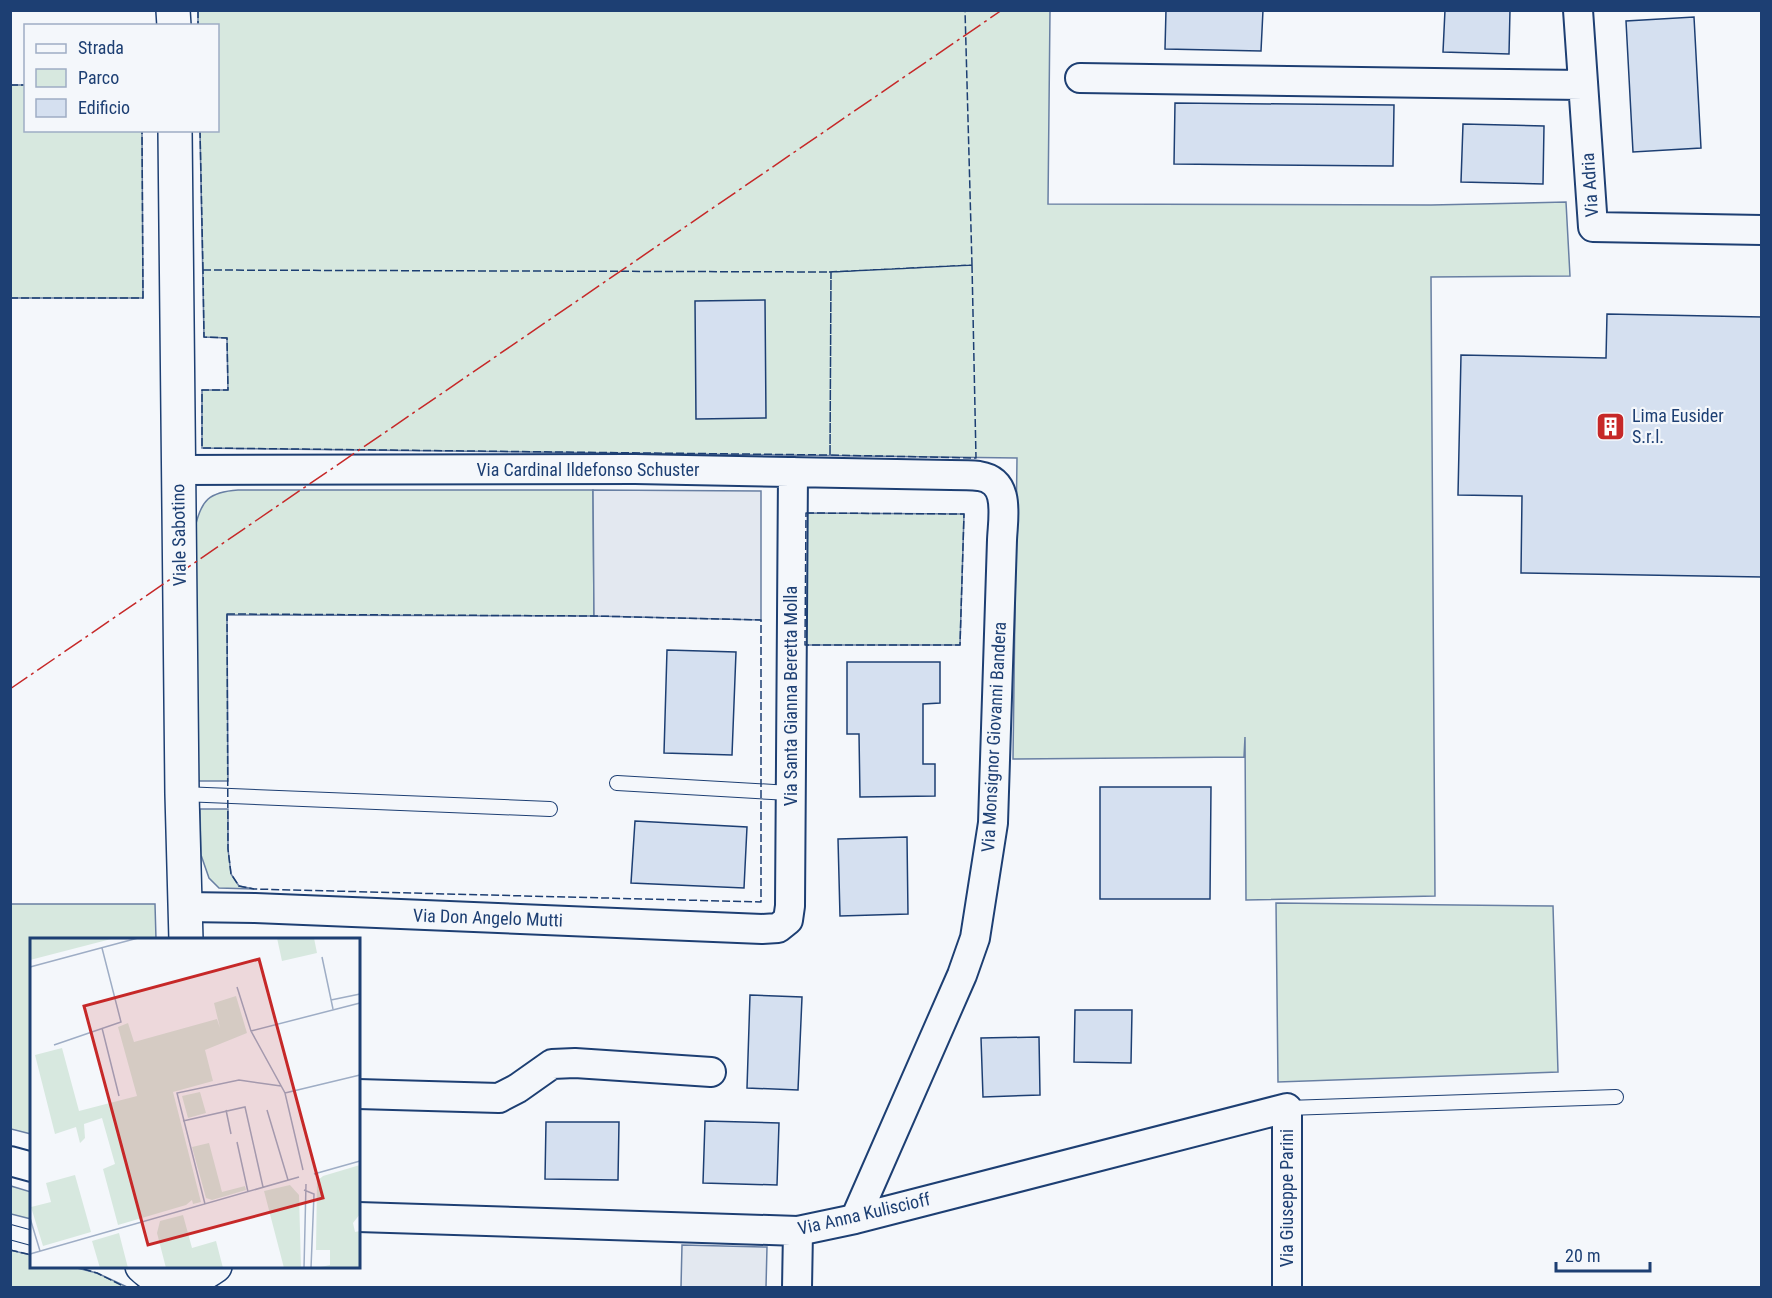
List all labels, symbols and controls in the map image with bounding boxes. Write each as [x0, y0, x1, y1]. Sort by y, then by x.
legend [24, 24, 219, 132]
text: Strada [78, 37, 124, 58]
text: Parco [78, 67, 119, 88]
text: Edificio [78, 97, 130, 118]
street label: Via Adria [1577, 152, 1602, 218]
place label: Lima Eusider S.r.l. [1632, 405, 1724, 447]
building icon: Lima Eusider S.r.l. [1595, 410, 1627, 442]
street label: Via Cardinal Ildefonso Schuster [476, 459, 700, 480]
street label: Viale Sabotino [167, 484, 190, 586]
street label: Via Santa Gianna Beretta Molla [780, 586, 801, 806]
street label: Via Monsignor Giovanni Bandera [977, 621, 1010, 853]
street label: Via Don Angelo Mutti [413, 904, 563, 931]
inset map [30, 938, 360, 1268]
street label: Via Giuseppe Parini [1276, 1129, 1297, 1267]
street label: Via Anna Kuliscioff [796, 1188, 932, 1239]
scale bar [1556, 1235, 1650, 1273]
text: 20 m [1565, 1245, 1600, 1266]

